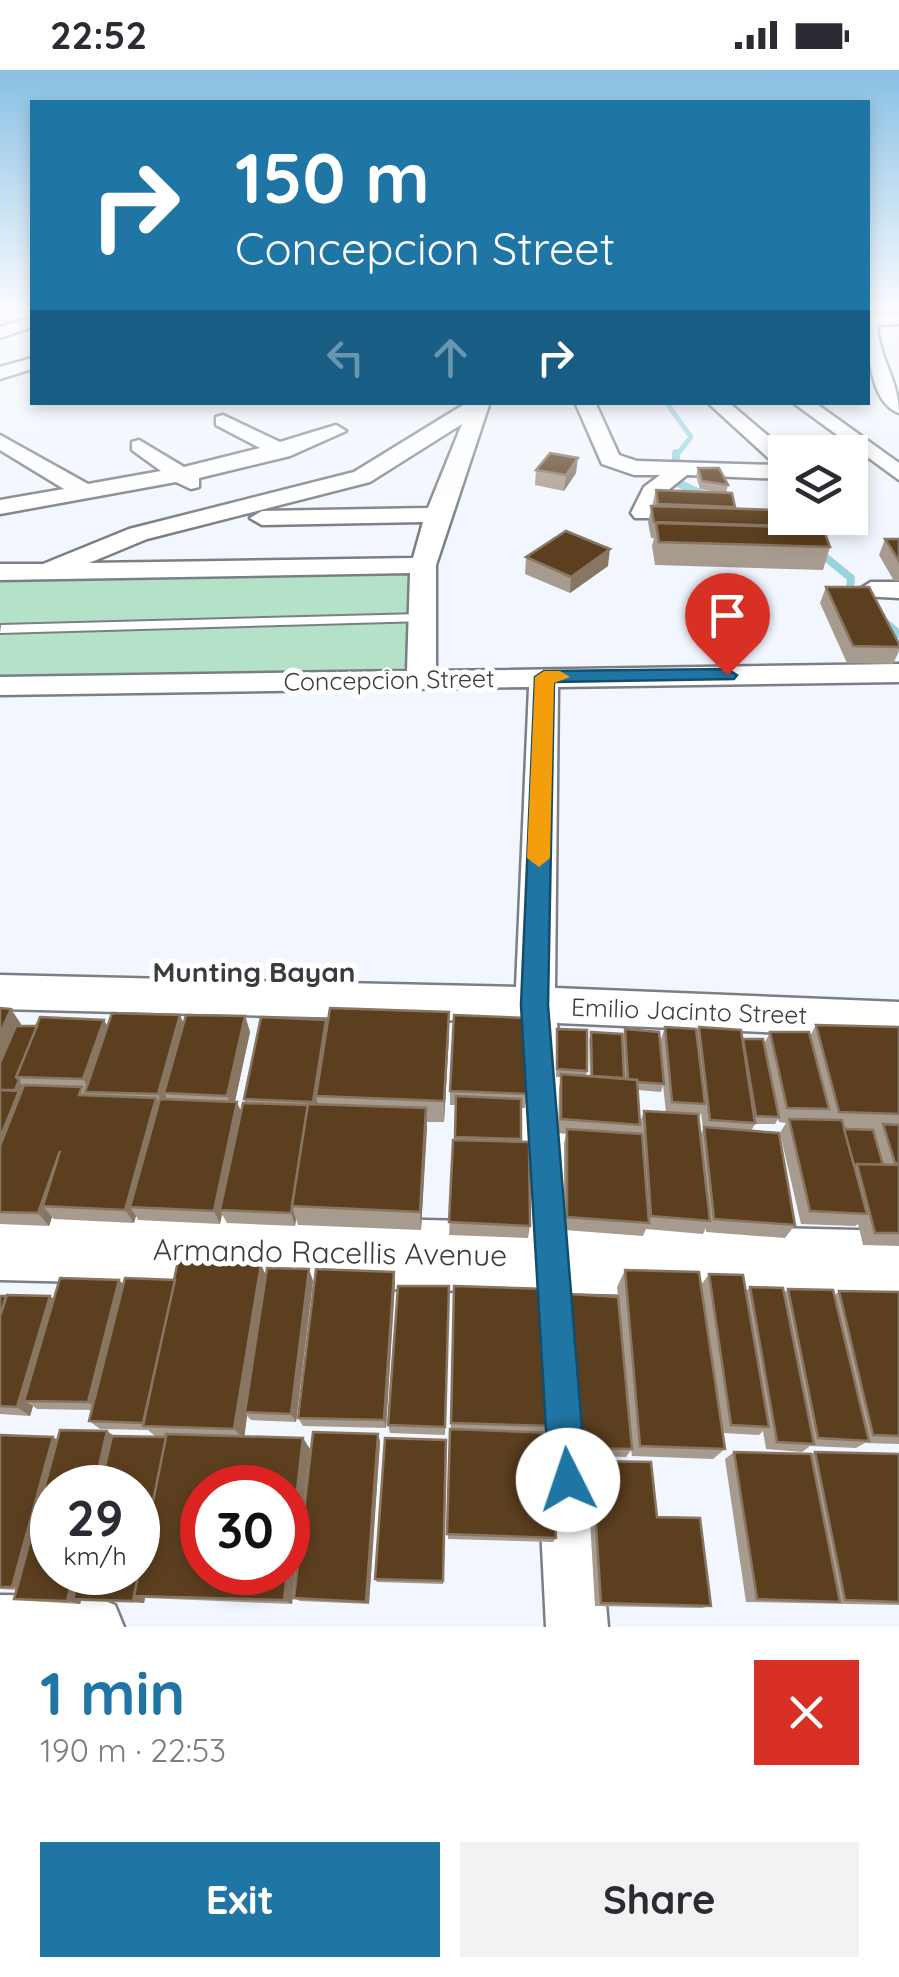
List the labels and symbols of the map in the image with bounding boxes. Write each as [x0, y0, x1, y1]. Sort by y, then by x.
pin [685, 573, 770, 676]
street label: Concepcion Street [283, 662, 495, 697]
district label: Munting Bayan [152, 954, 356, 989]
street label: Emilio Jacinto Street [570, 991, 808, 1030]
street label: Armando Racellis Avenue [153, 1230, 507, 1274]
position arrow [516, 1428, 620, 1532]
speed limit sign: 30 [180, 1465, 310, 1595]

